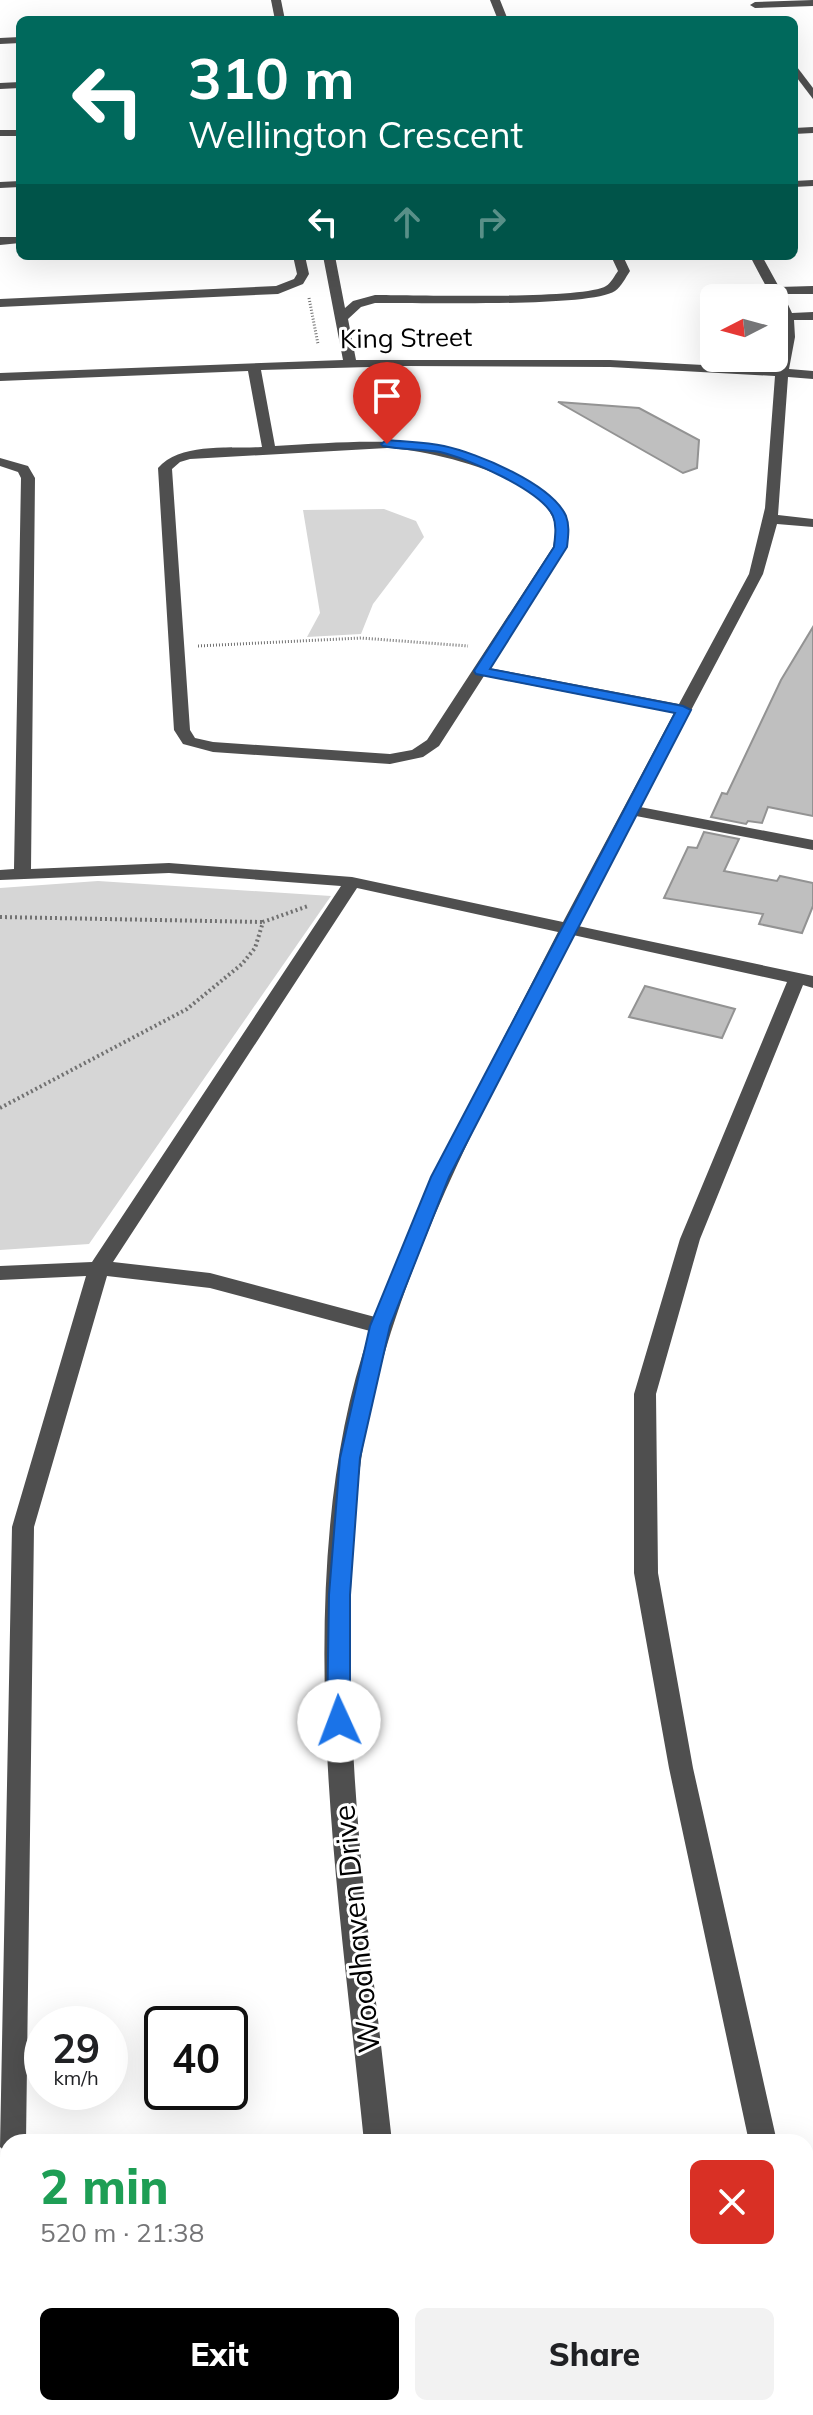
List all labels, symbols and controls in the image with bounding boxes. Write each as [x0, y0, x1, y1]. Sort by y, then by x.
text: 310 m [188, 43, 355, 113]
icon: left [56, 48, 160, 152]
text: Wellington Crescent [188, 112, 523, 157]
icon: left [301, 200, 345, 244]
icon: ahead [385, 200, 429, 244]
icon: right [469, 200, 513, 244]
north arrow [700, 284, 788, 372]
map controls [700, 284, 788, 372]
street label: King Street [340, 320, 472, 355]
pin [353, 362, 421, 444]
icon: arrive [365, 374, 409, 418]
position arrow [297, 1679, 381, 1763]
street label: Woodhaven Drive [324, 1803, 388, 2055]
speed limit sign: 40 [144, 2006, 248, 2110]
text: 29 [52, 2023, 100, 2073]
text: km/h [53, 2065, 99, 2090]
text: 2 min [40, 2156, 169, 2216]
button: close [690, 2160, 774, 2244]
text: 520 m · 21:38 [40, 2216, 204, 2249]
button: Exit [40, 2308, 399, 2400]
button: Share [415, 2308, 774, 2400]

